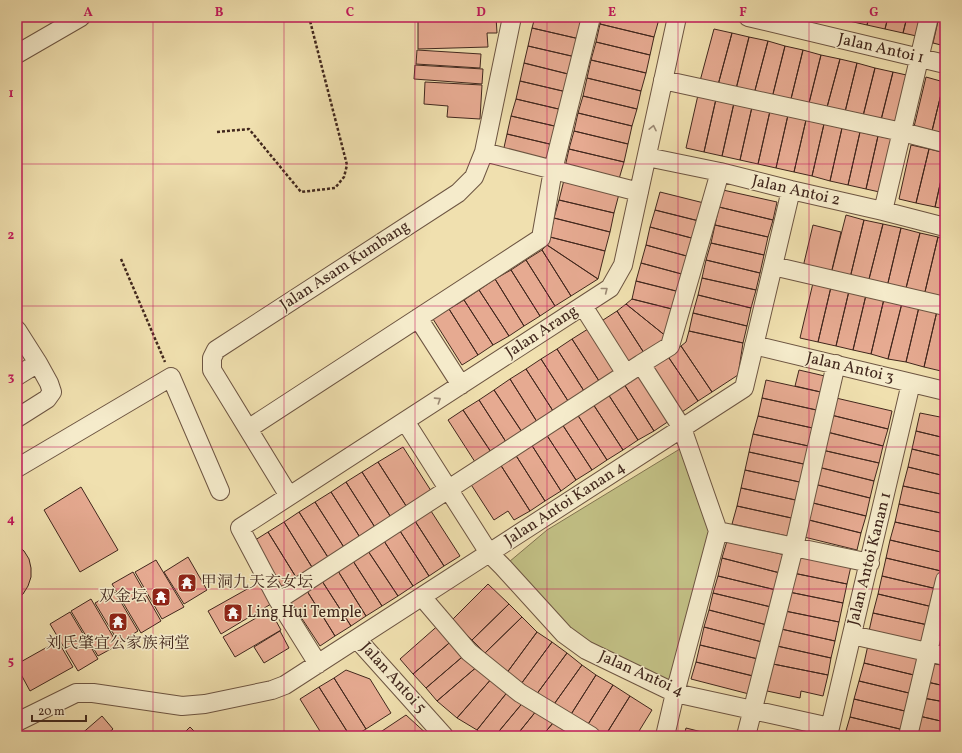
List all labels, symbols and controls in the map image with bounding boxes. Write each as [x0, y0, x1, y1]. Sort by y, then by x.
text: A [83, 4, 93, 22]
text: B [215, 4, 224, 22]
text: C [346, 4, 354, 22]
text: D [476, 4, 486, 22]
text: E [608, 4, 616, 22]
text: F [739, 4, 747, 22]
text: G [869, 4, 879, 22]
street label: Jalan Antoi 1 [836, 28, 926, 70]
text: 1 [8, 85, 14, 103]
one-way arrow [649, 124, 657, 131]
street label: Jalan Antoi 2 [750, 170, 842, 212]
street label: Jalan Asam Kumbang [276, 216, 414, 316]
text: 2 [8, 227, 15, 245]
one-way arrow [601, 288, 608, 295]
street label: Jalan Arang [501, 300, 583, 364]
street label: Jalan Antoi 3 [804, 347, 896, 389]
text: 3 [8, 369, 15, 387]
one-way arrow [434, 397, 441, 405]
street label: Jalan Antoi Kanan 4 [500, 457, 630, 551]
street label: Jalan Antoi Kanan 1 [843, 490, 897, 628]
text: 4 [7, 511, 15, 529]
temple icon: 甲洞九天玄女坛 [176, 572, 198, 594]
place label: 甲洞九天玄女坛 [201, 572, 313, 594]
place label: 双金坛 [99, 586, 147, 608]
temple icon: 双金坛 [150, 586, 172, 608]
temple icon: Ling Hui Temple [222, 602, 244, 624]
place label: Ling Hui Temple [247, 602, 362, 624]
temple icon: 刘氏肇宜公家族祠堂 [107, 611, 129, 633]
place label: 刘氏肇宜公家族祠堂 [46, 633, 190, 655]
street label: Jalan Antoi 5 [355, 637, 431, 719]
street label: Jalan Antoi 4 [595, 645, 687, 703]
text: 5 [8, 653, 14, 671]
scale bar [32, 697, 86, 723]
text: 20 m [38, 704, 65, 720]

